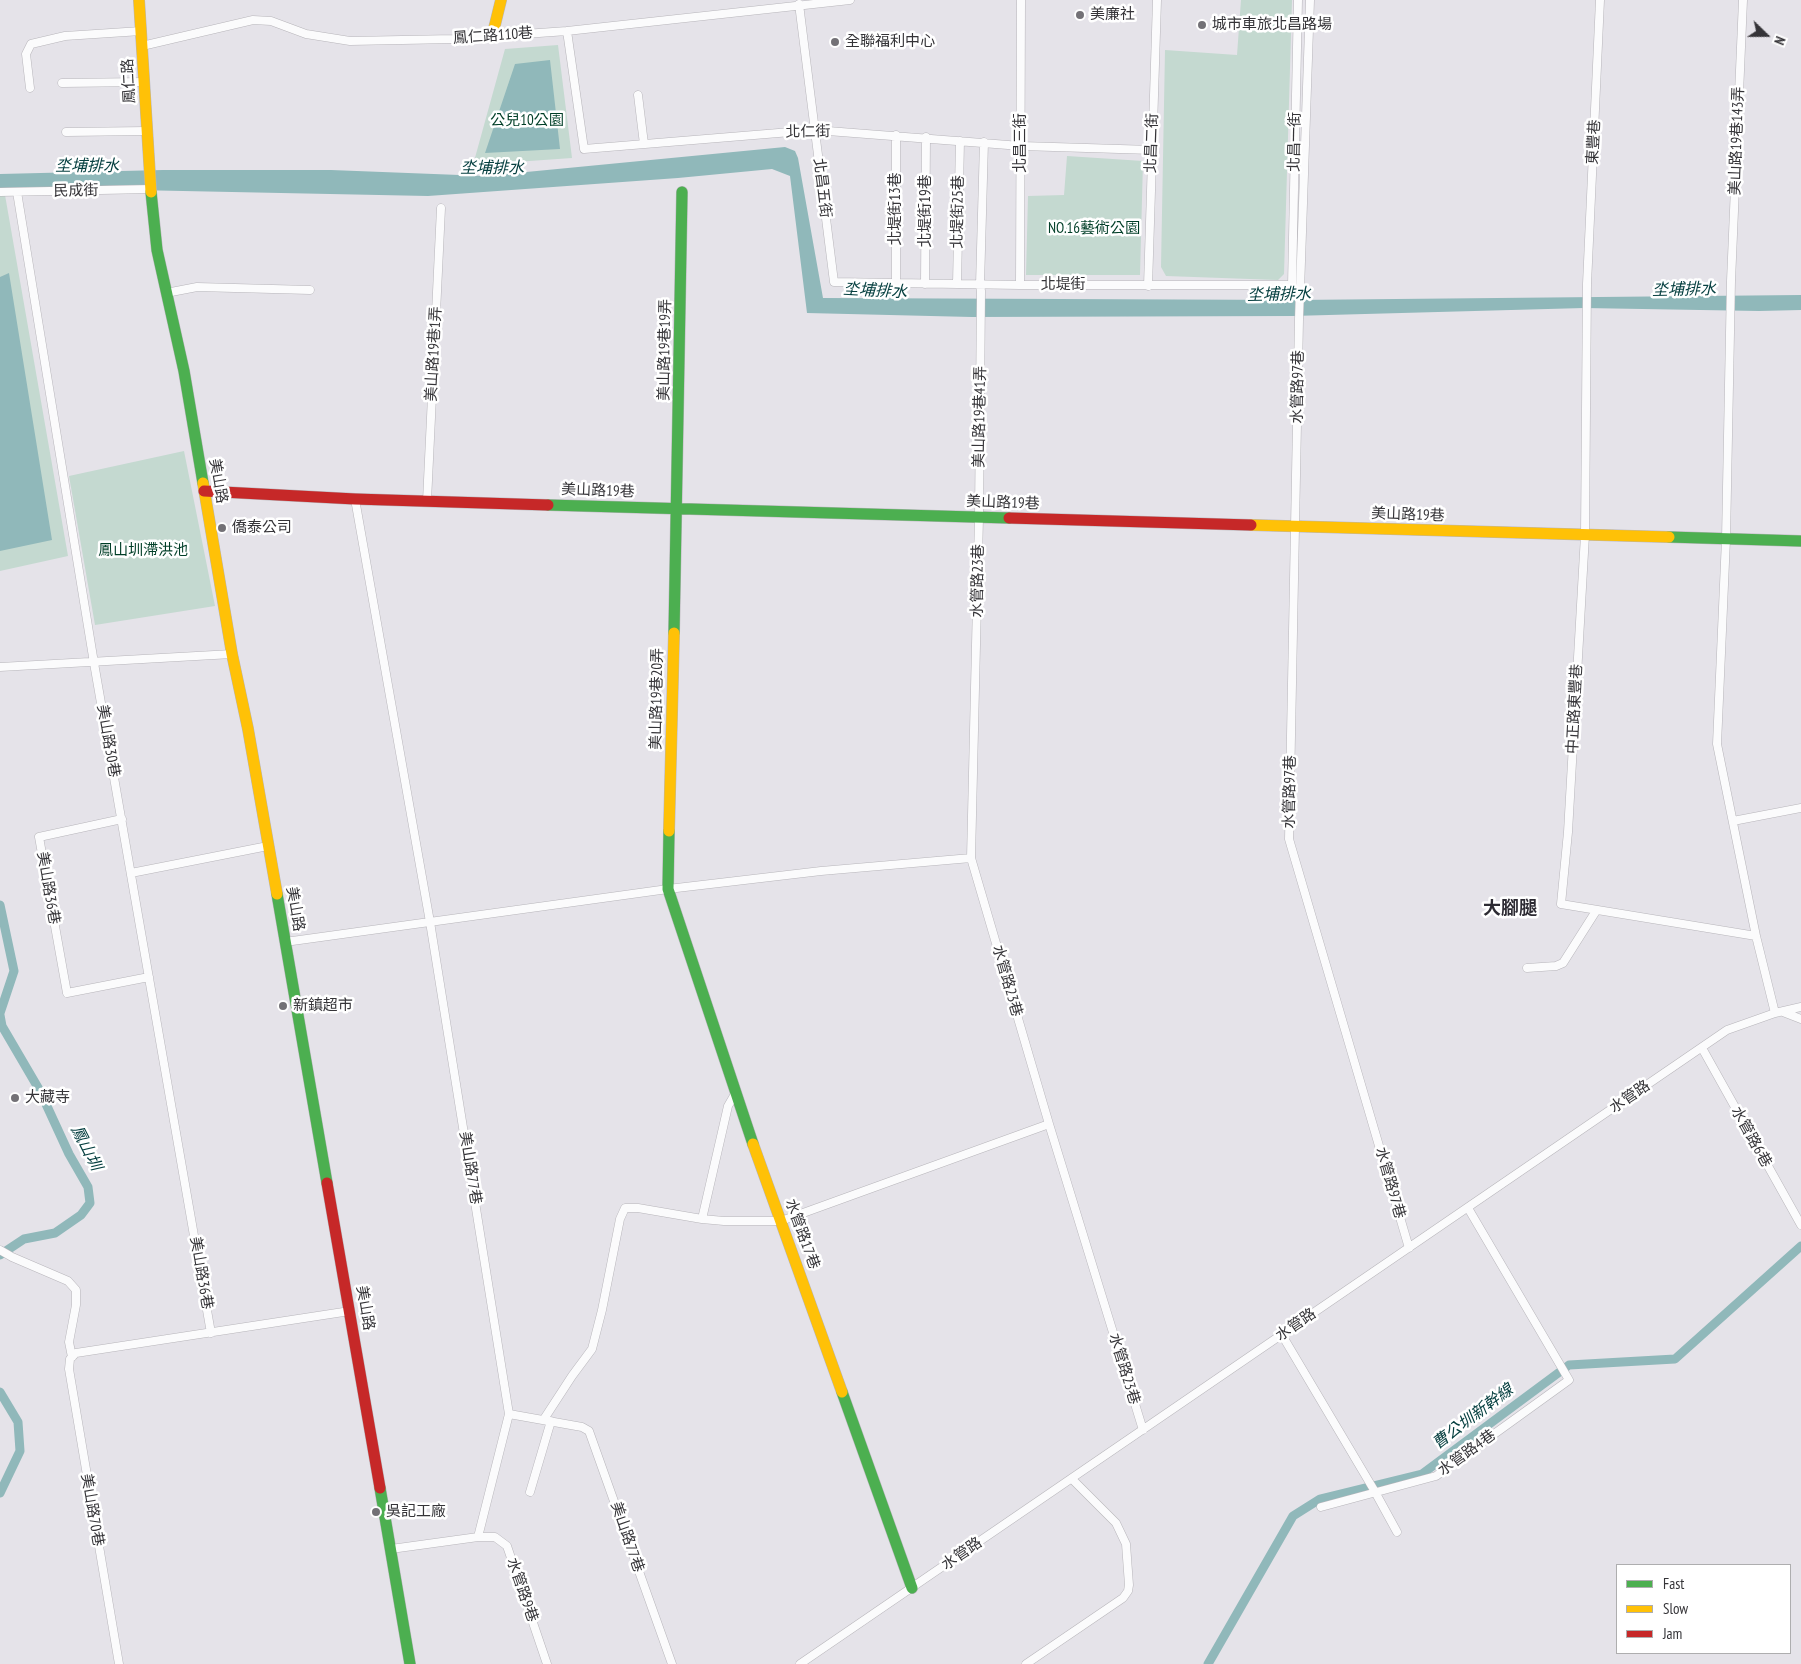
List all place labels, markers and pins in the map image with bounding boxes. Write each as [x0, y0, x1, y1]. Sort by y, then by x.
place label: 美廉社 [1090, 6, 1135, 24]
marker: 美廉社 [1074, 9, 1086, 21]
place label: 城市車旅北昌路場 [1212, 16, 1332, 34]
marker: 城市車旅北昌路場 [1196, 19, 1208, 31]
place label: 全聯福利中心 [845, 33, 935, 51]
marker: 全聯福利中心 [829, 36, 841, 48]
place label: 僑泰公司 [232, 519, 292, 537]
marker: 僑泰公司 [216, 522, 228, 534]
place label: 新鎮超市 [293, 997, 353, 1015]
marker: 新鎮超市 [277, 1000, 289, 1012]
place label: 大藏寺 [25, 1089, 70, 1107]
marker: 大藏寺 [9, 1092, 21, 1104]
place label: 吳記工廠 [386, 1503, 446, 1521]
marker: 吳記工廠 [370, 1506, 382, 1518]

